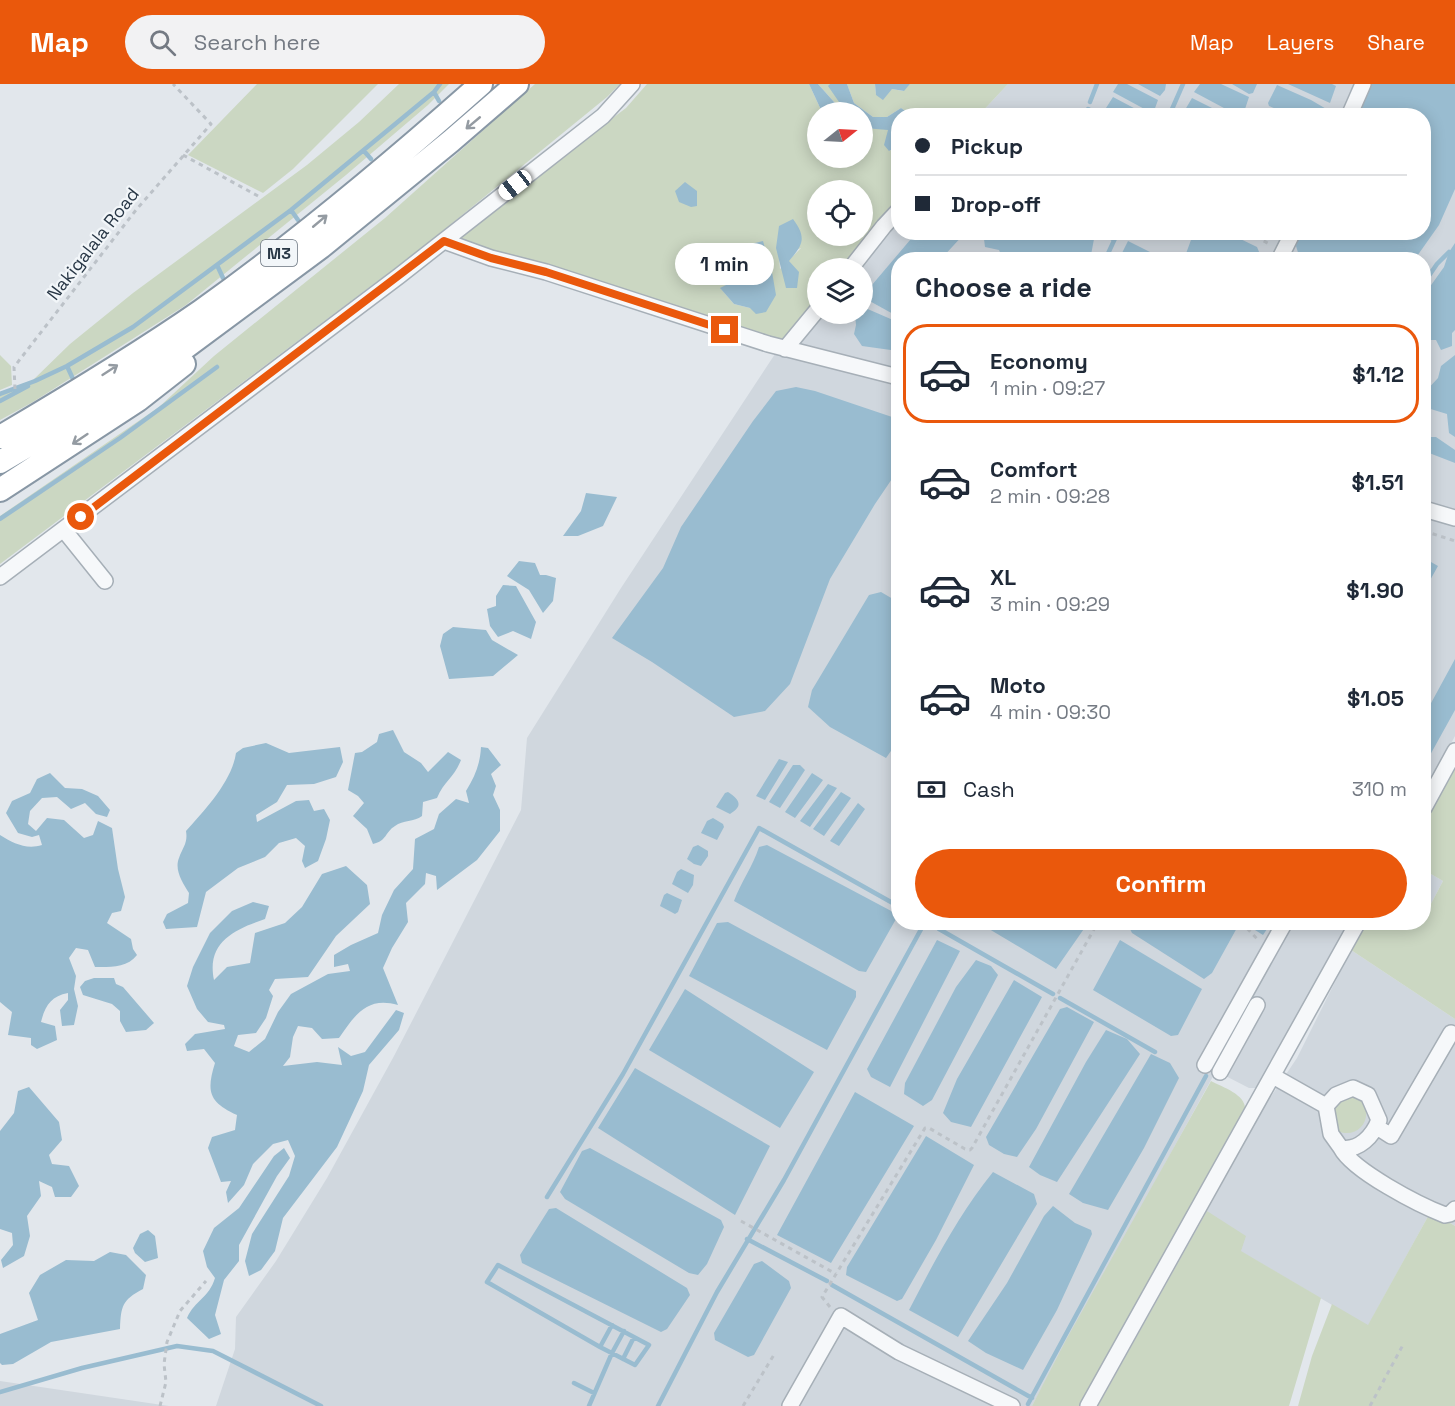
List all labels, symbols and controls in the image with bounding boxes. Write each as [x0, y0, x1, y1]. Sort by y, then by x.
search box [125, 15, 545, 69]
text: Map [30, 24, 89, 60]
icon: search [146, 26, 179, 59]
text: Search here [194, 28, 321, 56]
text: Map [1190, 29, 1234, 56]
text: Layers [1267, 29, 1334, 56]
text: Share [1367, 29, 1425, 56]
north arrow [807, 102, 873, 168]
map controls [807, 102, 873, 324]
one-way arrow [465, 116, 481, 129]
text: Pickup [951, 132, 1023, 160]
car [495, 167, 535, 203]
button: locate [807, 180, 873, 246]
street label: Nakigalala Road [41, 183, 144, 305]
text: Drop-off [951, 190, 1041, 218]
one-way arrow [312, 214, 327, 228]
road number: M3 [261, 240, 297, 266]
callout: 1 min [676, 243, 774, 285]
text: 1 min [700, 251, 749, 277]
button: layers [807, 258, 873, 324]
text: Choose a ride [915, 270, 1092, 305]
route end [711, 316, 738, 343]
icon: car [918, 347, 972, 401]
text: Economy [990, 347, 1088, 375]
text: $1.12 [1352, 360, 1404, 388]
one-way arrow [102, 364, 119, 377]
text: 1 min · 09:27 [990, 375, 1105, 401]
one-way arrow [72, 433, 88, 445]
icon: car [918, 455, 972, 509]
text: Comfort [990, 455, 1078, 483]
text: $1.51 [1351, 468, 1404, 496]
text: 2 min · 09:28 [990, 483, 1110, 509]
route start [67, 503, 94, 530]
icon: car [918, 563, 972, 617]
text: XL [990, 563, 1016, 591]
text: $1.90 [1346, 576, 1404, 604]
text: 3 min · 09:29 [990, 591, 1110, 617]
icon: car [918, 671, 972, 725]
text: Moto [990, 671, 1046, 699]
text: $1.05 [1347, 684, 1404, 712]
text: 4 min · 09:30 [990, 699, 1111, 725]
icon: cash [915, 773, 948, 806]
text: Cash [963, 775, 1015, 803]
text: 310 m [1352, 776, 1407, 802]
button: Confirm [915, 849, 1407, 918]

